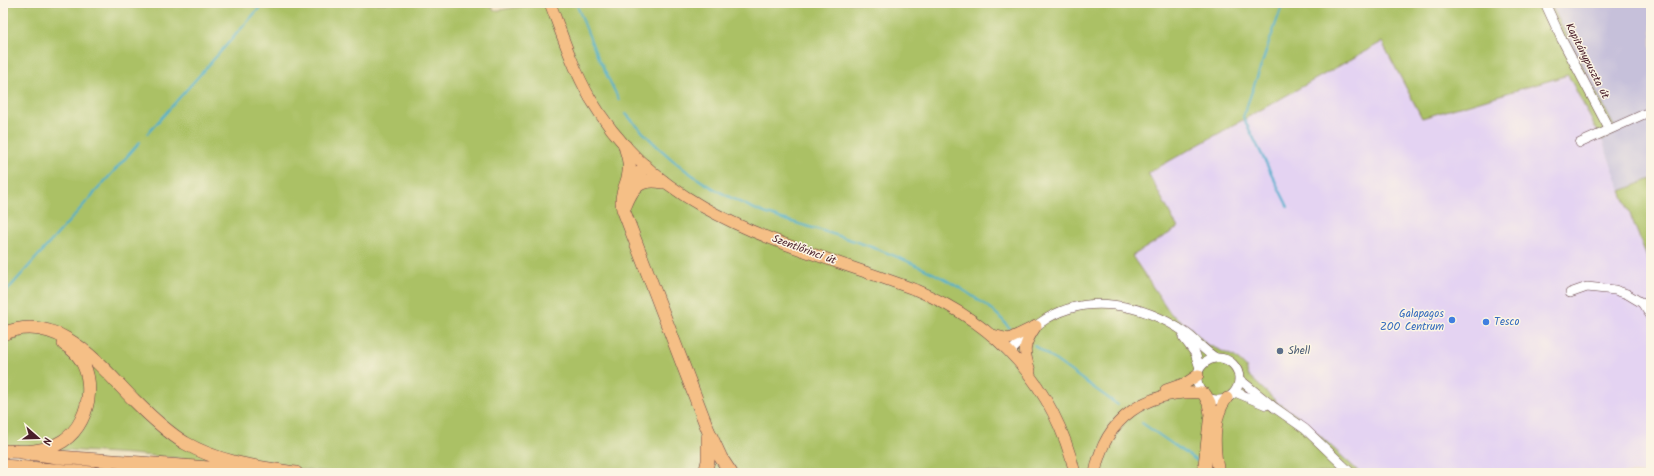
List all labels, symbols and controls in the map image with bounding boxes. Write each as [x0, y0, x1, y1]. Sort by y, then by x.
street label: Kapitánypuszta út [1560, 20, 1614, 103]
street label: Szentlőrinci út [769, 230, 839, 270]
place label: Galapagos ZOO Centrum [1380, 305, 1444, 336]
place label: Tesco [1494, 313, 1519, 331]
marker: Galapagos ZOO Centrum [1447, 315, 1457, 325]
marker: Tesco [1481, 317, 1491, 327]
place label: Shell [1288, 342, 1310, 360]
marker: Shell [1275, 346, 1285, 356]
north arrow [18, 418, 58, 458]
text: N [37, 435, 56, 447]

